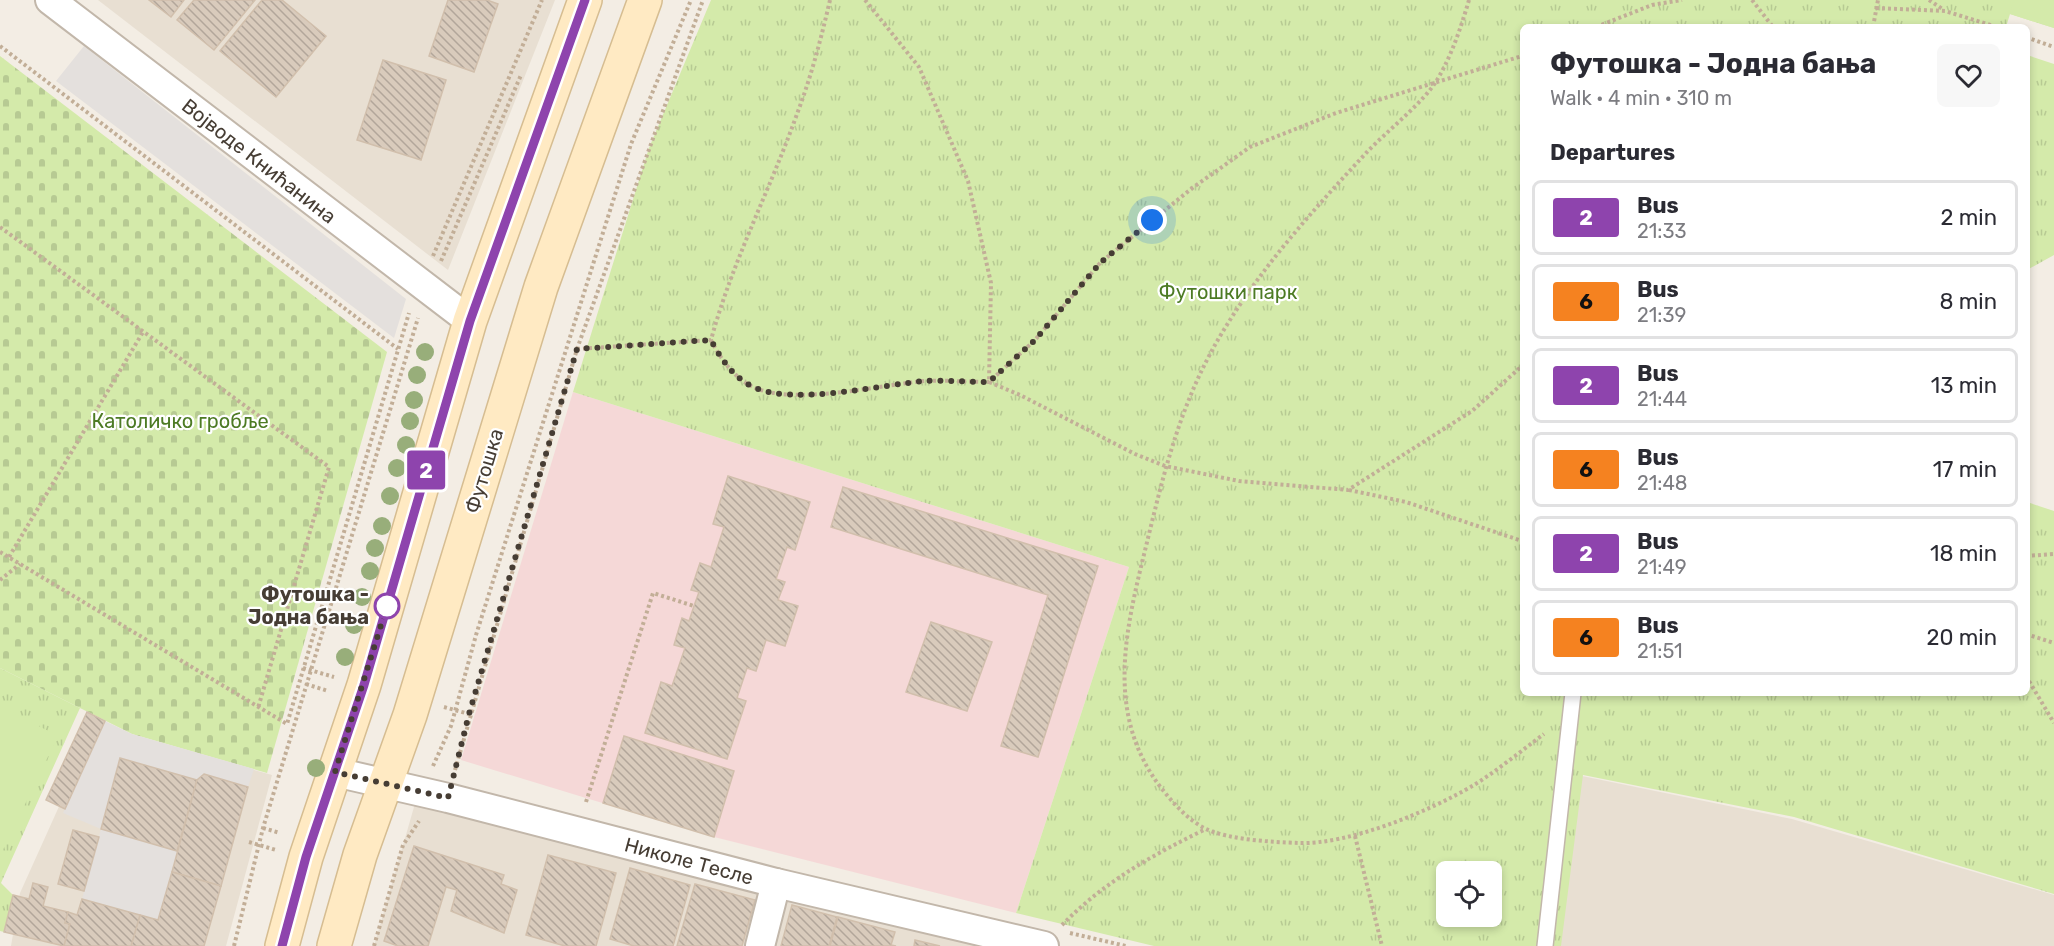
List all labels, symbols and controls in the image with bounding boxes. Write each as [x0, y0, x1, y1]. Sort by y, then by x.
button: heart [1937, 44, 2000, 107]
text: Футошка - Јодна бања [1550, 47, 1876, 80]
text: Walk · 4 min · 310 m [1550, 86, 1732, 110]
street label: Војводе Книћанина [177, 93, 341, 229]
text: Departures [1550, 139, 1675, 166]
text: Bus [1637, 192, 1679, 219]
text: 2 min [1940, 204, 1997, 231]
your location [1137, 205, 1167, 235]
text: 2 [1579, 205, 1593, 230]
text: 21:33 [1637, 219, 1686, 243]
text: Bus [1637, 276, 1679, 303]
park label: Футошки парк [1159, 280, 1298, 304]
text: 8 min [1939, 288, 1997, 315]
text: 6 [1579, 289, 1593, 314]
text: 21:39 [1637, 303, 1686, 327]
text: Bus [1637, 360, 1679, 387]
text: 13 min [1931, 372, 1997, 399]
text: 2 [1579, 373, 1593, 398]
text: 21:44 [1637, 387, 1687, 411]
park label: Католичко гробље [91, 409, 269, 433]
street label: Футошка [460, 426, 508, 516]
text: Bus [1637, 444, 1679, 471]
line badge: 2 [406, 450, 446, 490]
text: 17 min [1933, 456, 1997, 483]
text: 6 [1579, 457, 1593, 482]
text: 2 [419, 458, 433, 483]
text: 21:48 [1637, 471, 1688, 495]
text: Bus [1637, 528, 1679, 555]
text: 18 min [1930, 540, 1997, 567]
text: 2 [1579, 541, 1593, 566]
text: 21:49 [1637, 555, 1687, 579]
place label: Футошка - Јодна бања [248, 582, 369, 629]
marker: Футошка - Јодна бања [374, 593, 400, 619]
text: Bus [1637, 612, 1679, 639]
text: 20 min [1927, 624, 1997, 651]
text: 6 [1579, 625, 1593, 650]
text: 21:51 [1637, 639, 1683, 663]
street label: Николе Тесле [622, 832, 756, 890]
map controls [1436, 861, 1502, 927]
button: locate [1436, 861, 1502, 927]

